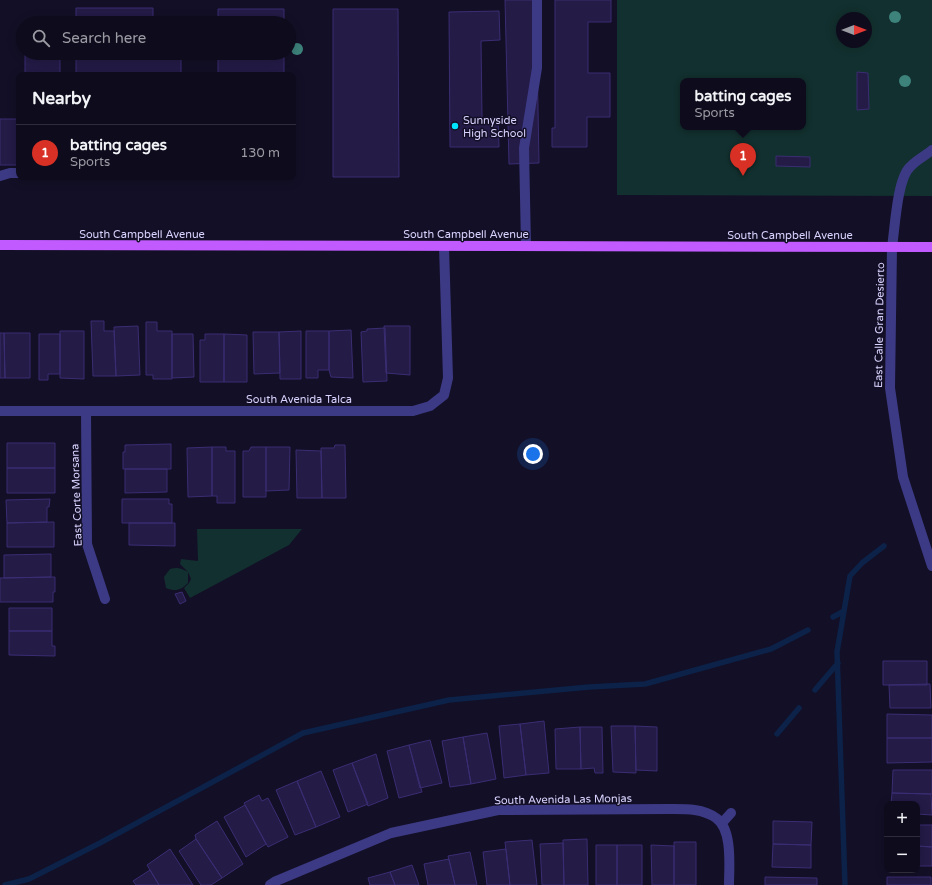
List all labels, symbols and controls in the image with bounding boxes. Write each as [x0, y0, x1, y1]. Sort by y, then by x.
north arrow [836, 12, 872, 48]
search box [16, 16, 296, 60]
icon: search [30, 27, 52, 49]
text: Search here [62, 29, 146, 47]
popup [680, 78, 806, 130]
text: batting cages [695, 87, 792, 105]
text: Nearby [32, 88, 91, 109]
text: Sports [695, 105, 735, 121]
place label: Sunnyside High School [463, 114, 526, 140]
marker: Sunnyside High School [450, 121, 460, 131]
text: batting cages [70, 136, 167, 154]
pin: 1 [730, 143, 756, 176]
text: 1 [41, 145, 49, 161]
text: 130 m [240, 145, 280, 161]
text: Sports [70, 154, 110, 170]
street label: South Campbell Avenue [79, 228, 205, 241]
street label: South Campbell Avenue [403, 228, 529, 241]
street label: South Campbell Avenue [727, 229, 853, 242]
street label: East Calle Gran Desierto [872, 262, 887, 388]
street label: South Avenida Talca [246, 393, 352, 406]
street label: East Corte Morsana [68, 443, 85, 547]
your location [523, 444, 543, 464]
street label: South Avenida Las Monjas [494, 792, 632, 807]
map controls [884, 801, 920, 873]
button: + [884, 801, 920, 837]
button: − [884, 837, 920, 873]

